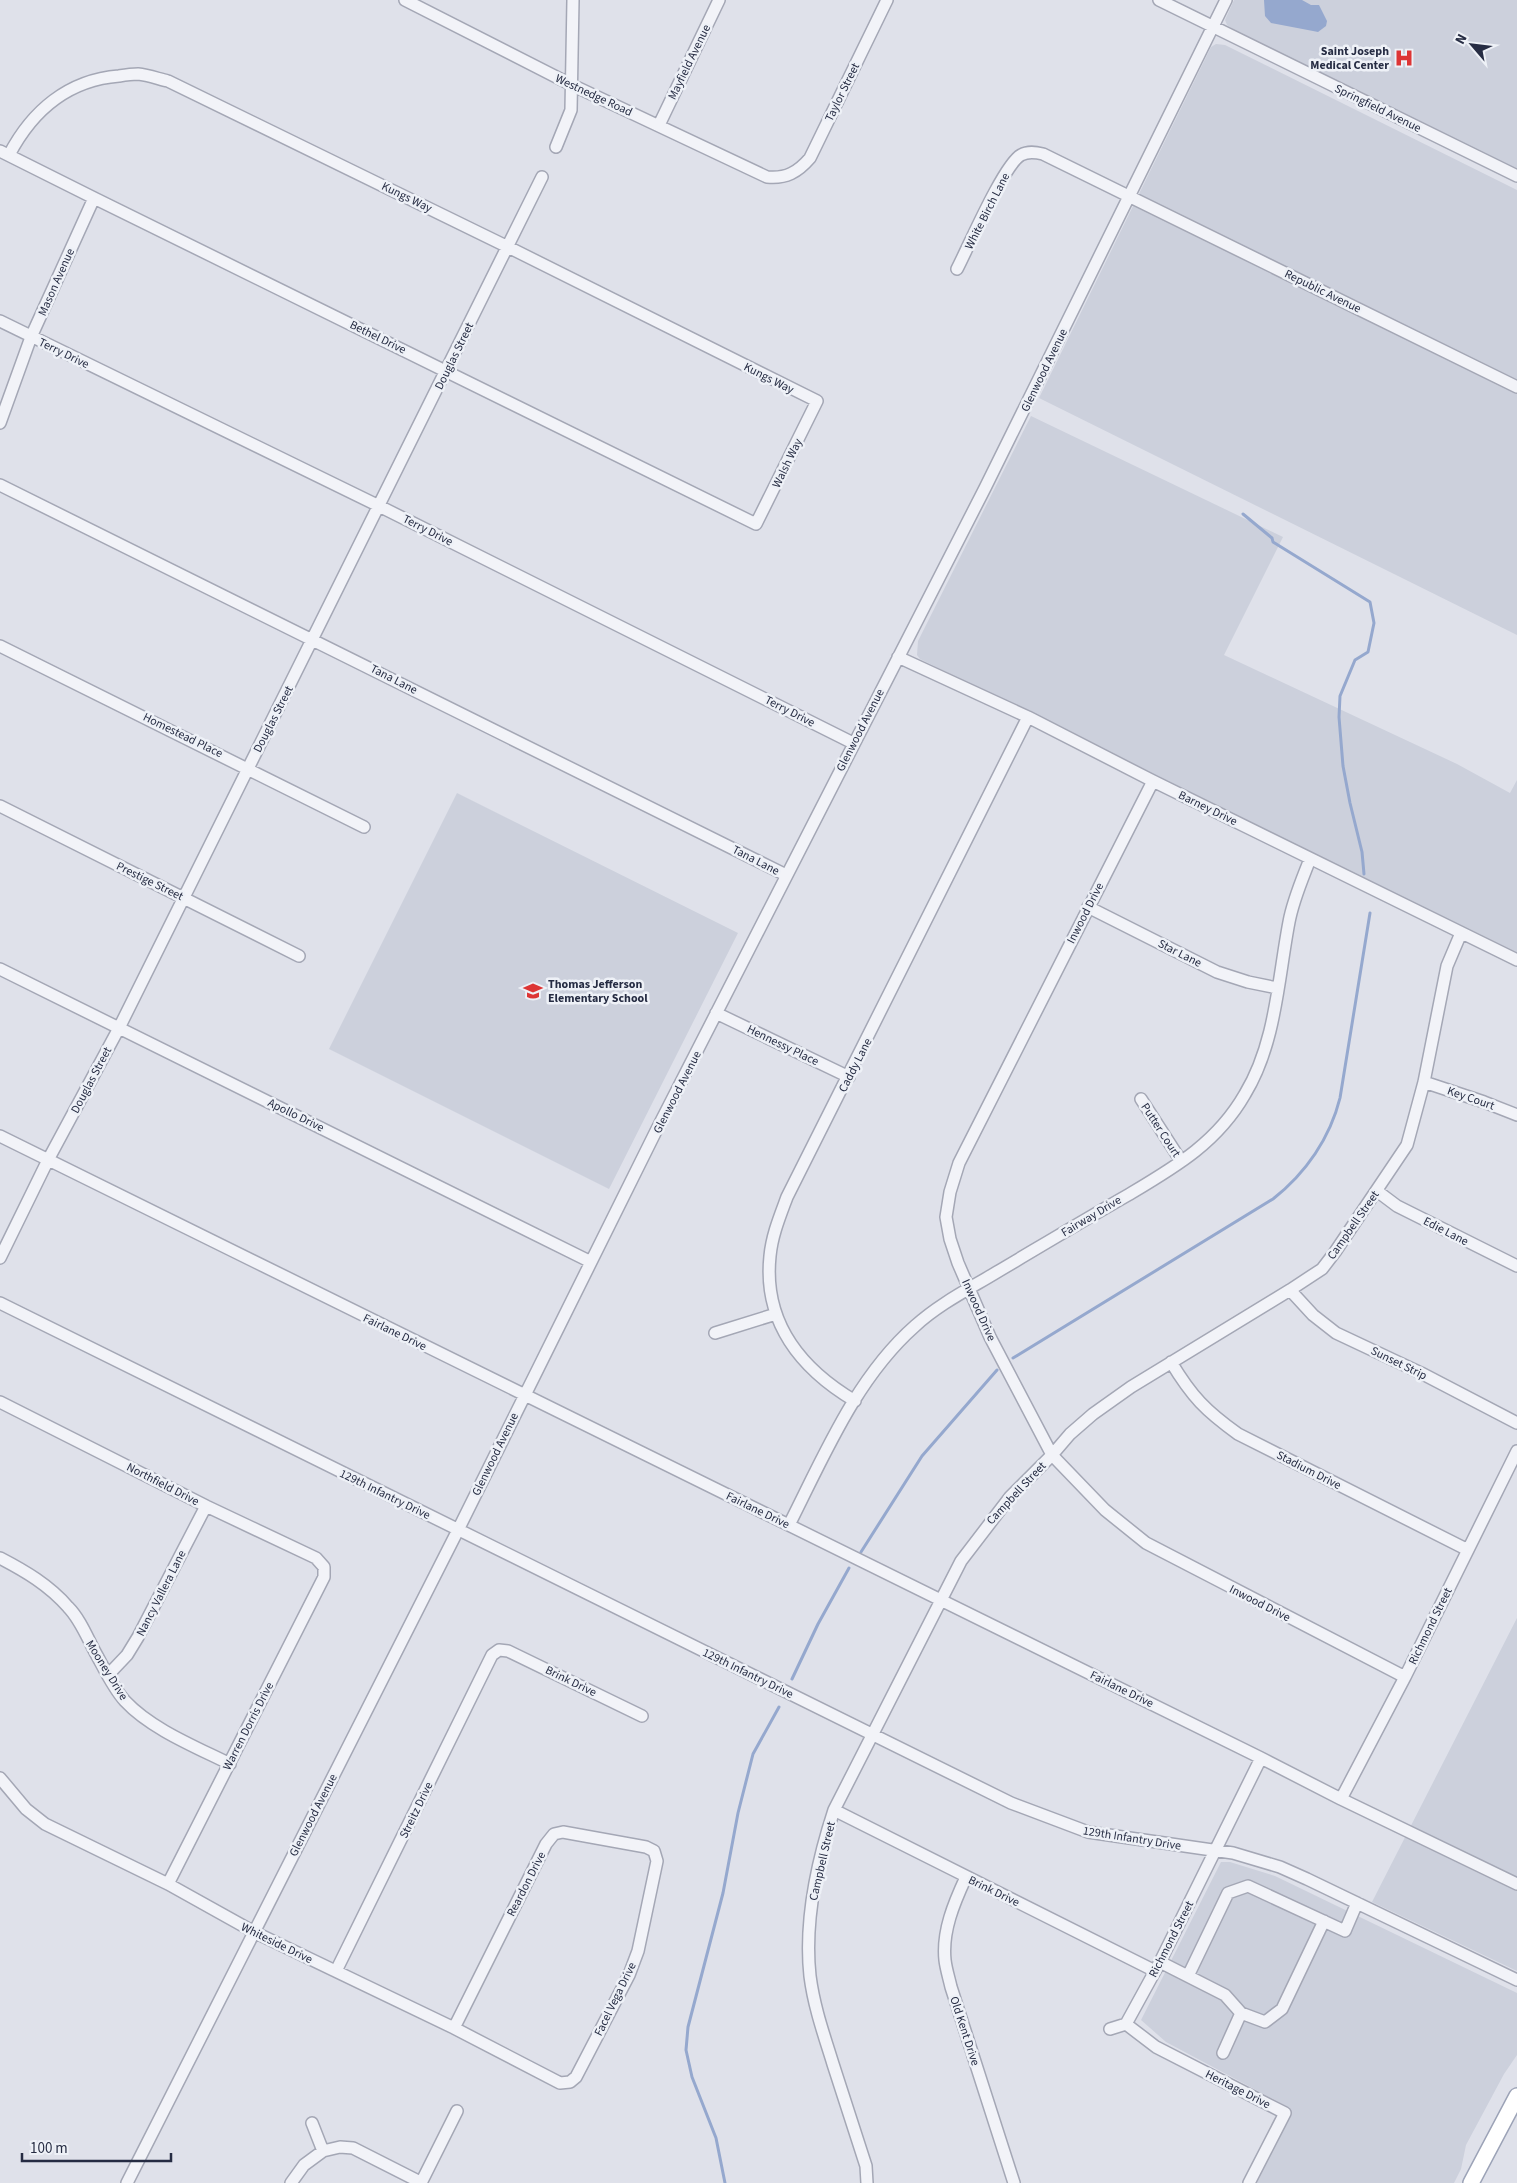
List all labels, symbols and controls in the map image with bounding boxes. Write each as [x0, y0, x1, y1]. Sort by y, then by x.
north arrow [1447, 20, 1497, 70]
street label: Mayfield Avenue [664, 22, 715, 103]
text: N [1450, 31, 1472, 48]
place label: Saint Joseph Medical Center [1310, 43, 1389, 74]
hospital icon: Saint Joseph Medical Center [1393, 47, 1415, 69]
street label: Taylor Street [821, 60, 864, 124]
street label: Westnedge Road [552, 70, 635, 121]
street label: Springfield Avenue [1332, 80, 1424, 137]
street label: White Birch Lane [961, 170, 1014, 253]
street label: Kungs Way [379, 178, 435, 217]
street label: Mason Avenue [34, 246, 79, 319]
street label: Republic Avenue [1282, 266, 1364, 317]
street label: Bethel Drive [347, 316, 409, 358]
street label: Douglas Street [431, 320, 478, 393]
street label: Glenwood Avenue [1017, 326, 1072, 415]
street label: Terry Drive [36, 334, 92, 373]
street label: Kungs Way [741, 359, 797, 399]
street label: Walsh Way [768, 435, 807, 491]
street label: Terry Drive [400, 511, 456, 550]
street label: Tana Lane [367, 660, 420, 699]
street label: Douglas Street [249, 683, 298, 756]
street label: Glenwood Avenue [832, 686, 889, 774]
street label: Terry Drive [762, 692, 818, 731]
street label: Homestead Place [140, 709, 226, 762]
street label: Barney Drive [1175, 787, 1240, 830]
street label: Tana Lane [729, 841, 782, 880]
street label: Prestige Street [113, 858, 186, 905]
street label: Inwood Drive [1063, 880, 1108, 947]
street label: Star Lane [1155, 935, 1205, 972]
place label: Thomas Jefferson Elementary School [548, 976, 648, 1007]
school or university icon: Thomas Jefferson Elementary School [522, 980, 544, 1002]
street label: Hennessy Place [744, 1021, 822, 1070]
street label: Caddy Lane [835, 1035, 876, 1095]
street label: Douglas Street [67, 1044, 116, 1116]
street label: Glenwood Avenue [649, 1048, 706, 1136]
street label: Key Court [1445, 1082, 1497, 1114]
street label: Apollo Drive [265, 1095, 327, 1136]
street label: Putter Court [1137, 1100, 1184, 1161]
street label: Campbell Street [1323, 1187, 1384, 1263]
street label: Fairway Drive [1058, 1192, 1125, 1241]
street label: Edie Lane [1420, 1213, 1471, 1250]
street label: Inwood Drive [957, 1276, 1000, 1344]
street label: Fairlane Drive [360, 1310, 429, 1355]
street label: Sunset Strip [1368, 1342, 1430, 1385]
street label: Glenwood Avenue [468, 1410, 523, 1499]
street label: Stadium Drive [1274, 1447, 1344, 1494]
street label: Campbell Street [983, 1458, 1050, 1529]
street label: Northfield Drive [123, 1459, 202, 1510]
street label: 129th Infantry Drive [337, 1465, 433, 1524]
street label: Fairlane Drive [723, 1488, 792, 1533]
street label: Nancy Vallera Lane [132, 1547, 191, 1639]
street label: Inwood Drive [1226, 1581, 1293, 1626]
street label: Richmond Street [1404, 1585, 1456, 1668]
street label: Mooney Drive [81, 1637, 132, 1704]
street label: 129th Infantry Drive [700, 1644, 796, 1703]
street label: Brink Drive [542, 1662, 599, 1701]
street label: Fairlane Drive [1087, 1667, 1156, 1712]
street label: Warren Dorris Drive [219, 1679, 278, 1773]
street label: Glenwood Avenue [285, 1771, 342, 1859]
street label: Streitz Drive [396, 1779, 437, 1841]
street label: Campbell Street [805, 1820, 840, 1902]
street label: 129th Infantry Drive [1082, 1822, 1182, 1855]
street label: Reardon Drive [503, 1849, 550, 1920]
street label: Brink Drive [965, 1872, 1022, 1911]
street label: Richmond Street [1145, 1898, 1198, 1980]
street label: Whiteside Drive [238, 1919, 315, 1968]
street label: Facel Vega Drive [590, 1959, 641, 2039]
street label: Old Kent Drive [945, 1994, 984, 2068]
street label: Heritage Drive [1202, 2066, 1273, 2113]
scale bar [22, 2130, 171, 2162]
text: 100 m [30, 2138, 68, 2159]

